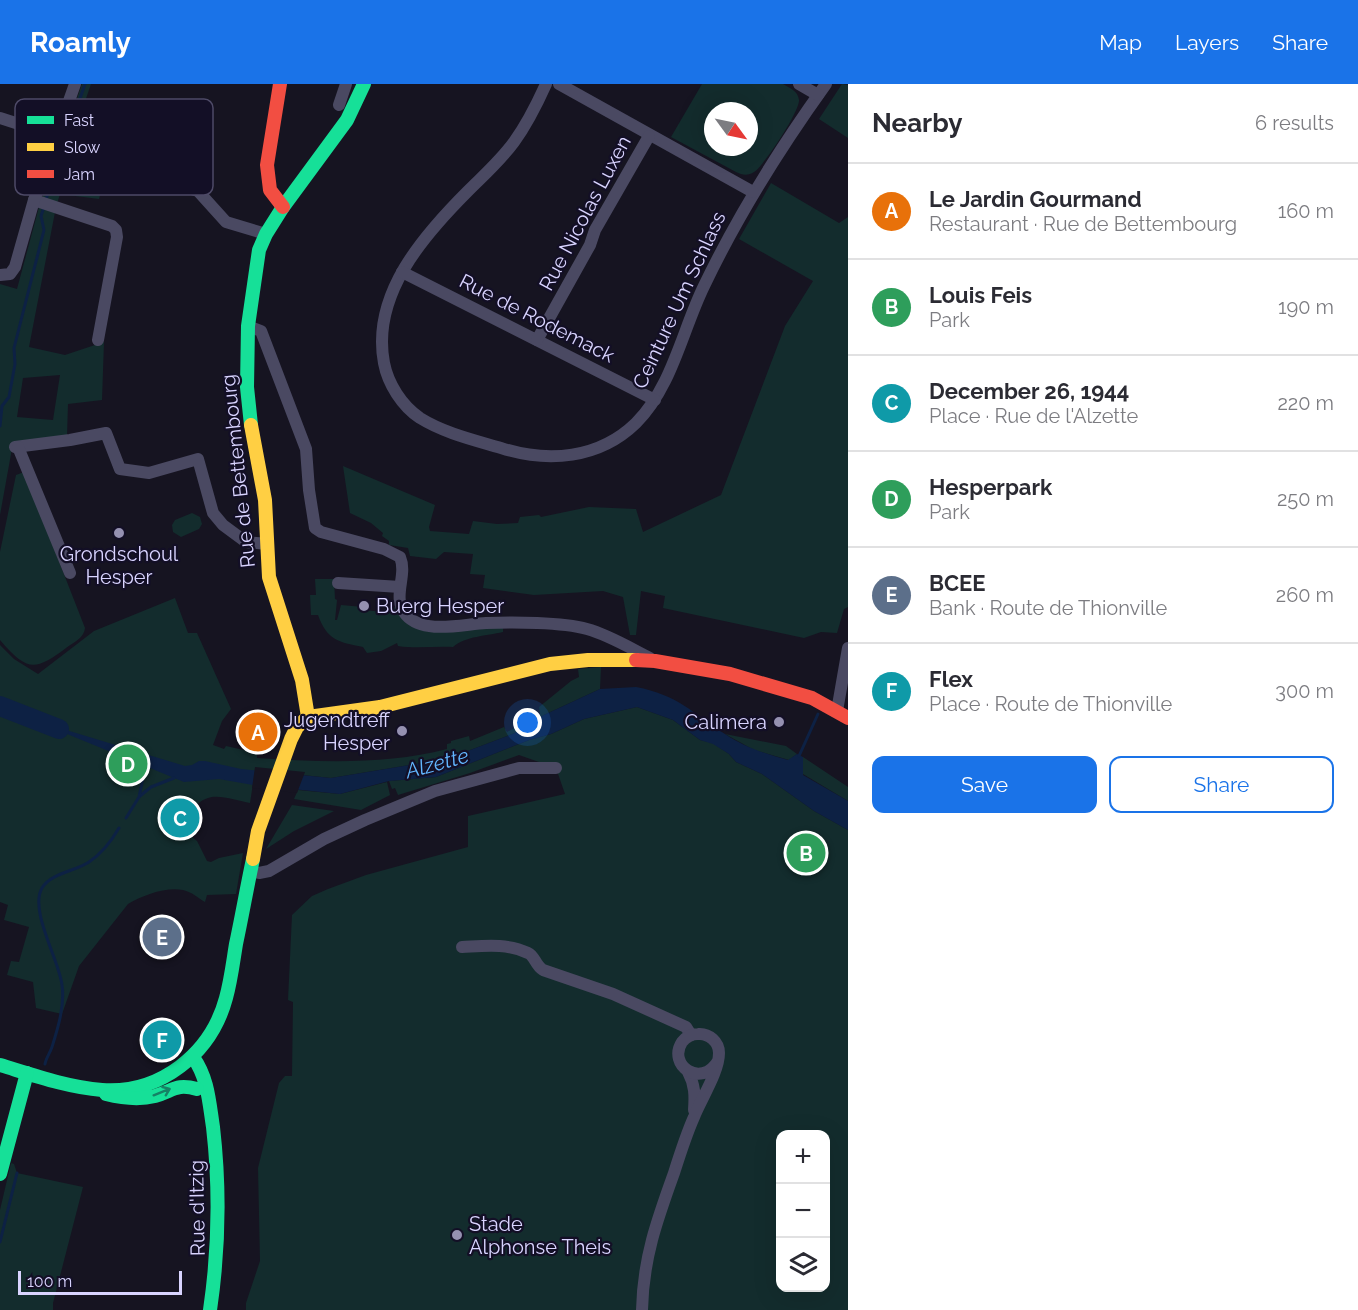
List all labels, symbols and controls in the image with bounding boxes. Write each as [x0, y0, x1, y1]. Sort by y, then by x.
text: Roamly [30, 26, 131, 59]
text: Map [1099, 30, 1142, 55]
text: Layers [1175, 30, 1239, 55]
text: Share [1272, 30, 1328, 55]
legend [15, 99, 213, 195]
north arrow [704, 102, 758, 156]
text: Nearby [872, 108, 962, 138]
text: Fast [64, 111, 95, 130]
text: 6 results [1255, 111, 1334, 135]
street label: Rue Nicolas Luxen [534, 132, 636, 294]
text: Slow [64, 138, 100, 157]
text: Jam [64, 165, 95, 184]
text: Le Jardin Gourmand [929, 186, 1142, 212]
text: A [885, 199, 898, 223]
text: 160 m [1278, 199, 1334, 223]
street label: Ceinture Um Schlass [627, 208, 731, 392]
text: Restaurant · Rue de Bettembourg [929, 212, 1237, 236]
street label: Rue de Rodemack [456, 269, 619, 368]
text: Louis Feis [929, 282, 1032, 308]
text: B [885, 295, 898, 319]
text: 190 m [1278, 295, 1334, 319]
text: Park [929, 308, 970, 332]
street label: Rue de Bettembourg [216, 373, 260, 569]
text: December 26, 1944 [929, 378, 1129, 404]
text: C [885, 391, 898, 415]
text: 220 m [1277, 391, 1334, 415]
text: Place · Rue de l'Alzette [929, 404, 1138, 428]
text: Hesperpark [929, 474, 1052, 500]
text: D [884, 487, 899, 511]
text: 250 m [1277, 487, 1334, 511]
text: Park [929, 500, 970, 524]
marker: Grondschoul Hesper [112, 526, 126, 540]
place label: Grondschoul Hesper [60, 542, 179, 589]
text: BCEE [929, 570, 986, 596]
text: E [885, 583, 898, 607]
text: 260 m [1276, 583, 1334, 607]
place label: Buerg Hesper [376, 594, 504, 618]
text: Bank · Route de Thionville [929, 596, 1167, 620]
marker: Buerg Hesper [357, 599, 371, 613]
text: Flex [929, 666, 973, 692]
text: F [886, 679, 897, 703]
text: 300 m [1275, 679, 1334, 703]
text: Place · Route de Thionville [929, 692, 1172, 716]
place label: Jugendtreff Hesper [284, 708, 390, 755]
your location [513, 708, 542, 737]
pin: A [238, 710, 278, 754]
place label: Calimera [685, 710, 767, 734]
marker: Calimera [772, 715, 786, 729]
marker: Jugendtreff Hesper [395, 724, 409, 738]
pin: D [108, 742, 148, 786]
water label: Alzette [402, 743, 471, 784]
button: Save [872, 756, 1097, 813]
button: Share [1109, 756, 1334, 813]
pin: C [160, 796, 200, 840]
pin: B [786, 830, 826, 876]
pin: E [142, 914, 182, 960]
pin: F [142, 1018, 182, 1062]
one-way arrow [152, 1086, 170, 1097]
map controls [776, 1130, 830, 1292]
button: + [776, 1130, 830, 1184]
street label: Rue d'Itzig [184, 1160, 210, 1256]
button: − [776, 1184, 830, 1238]
place label: Stade Alphonse Theis [469, 1212, 611, 1259]
marker: Stade Alphonse Theis [450, 1228, 464, 1242]
button: layers [776, 1238, 830, 1292]
scale bar [18, 1268, 182, 1296]
text: 100 m [27, 1272, 72, 1291]

